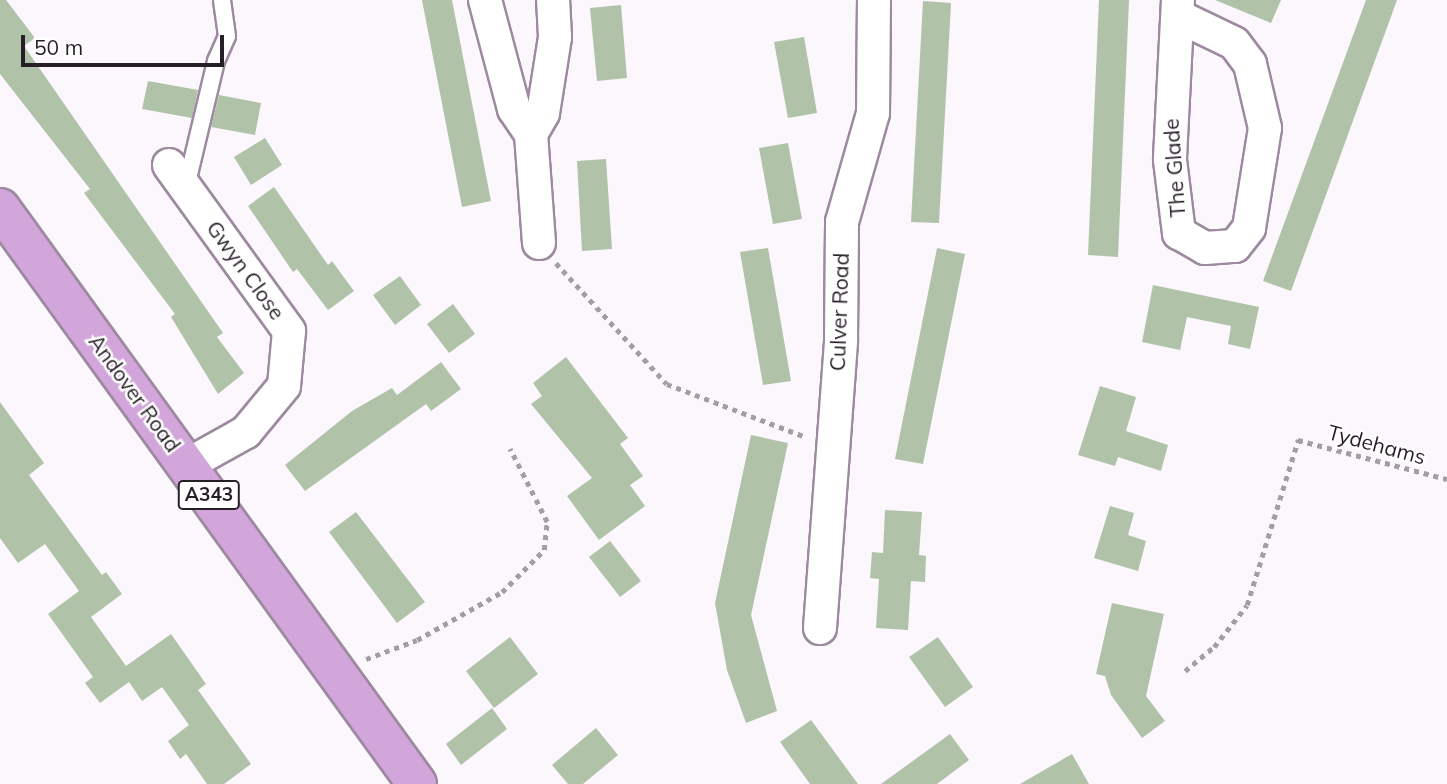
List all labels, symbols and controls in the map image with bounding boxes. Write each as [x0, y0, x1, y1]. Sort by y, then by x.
scale bar [24, 21, 228, 65]
text: 50 m [34, 34, 83, 60]
street label: The Glade [1158, 118, 1190, 218]
street label: Gwyn Close [202, 216, 290, 324]
street label: Culver Road [824, 252, 854, 372]
street label: Andover Road [84, 329, 186, 457]
street label: Tydehams [1325, 419, 1429, 469]
road number: A343 [178, 480, 241, 510]

